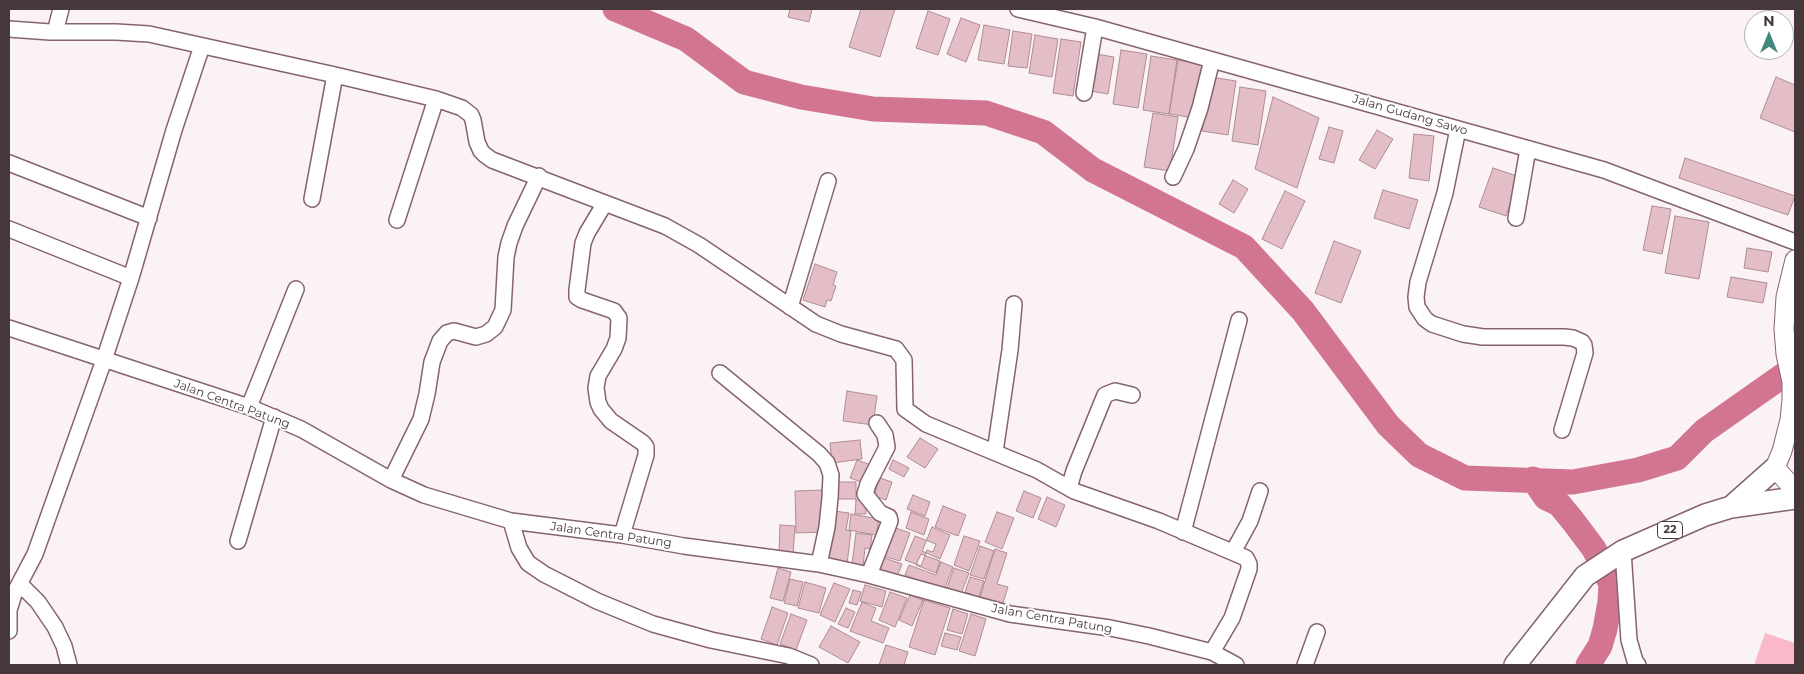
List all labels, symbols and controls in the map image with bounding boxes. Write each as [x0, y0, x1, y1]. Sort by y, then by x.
north arrow [1744, 10, 1794, 60]
text: N [1763, 12, 1775, 30]
street label: Jalan Gudang Sawo [1351, 92, 1469, 138]
street label: Jalan Centra Patung [172, 376, 292, 432]
street label: Jalan Centra Patung [549, 519, 673, 551]
road number: 22 [1658, 522, 1682, 538]
street label: Jalan Centra Patung [990, 601, 1114, 637]

